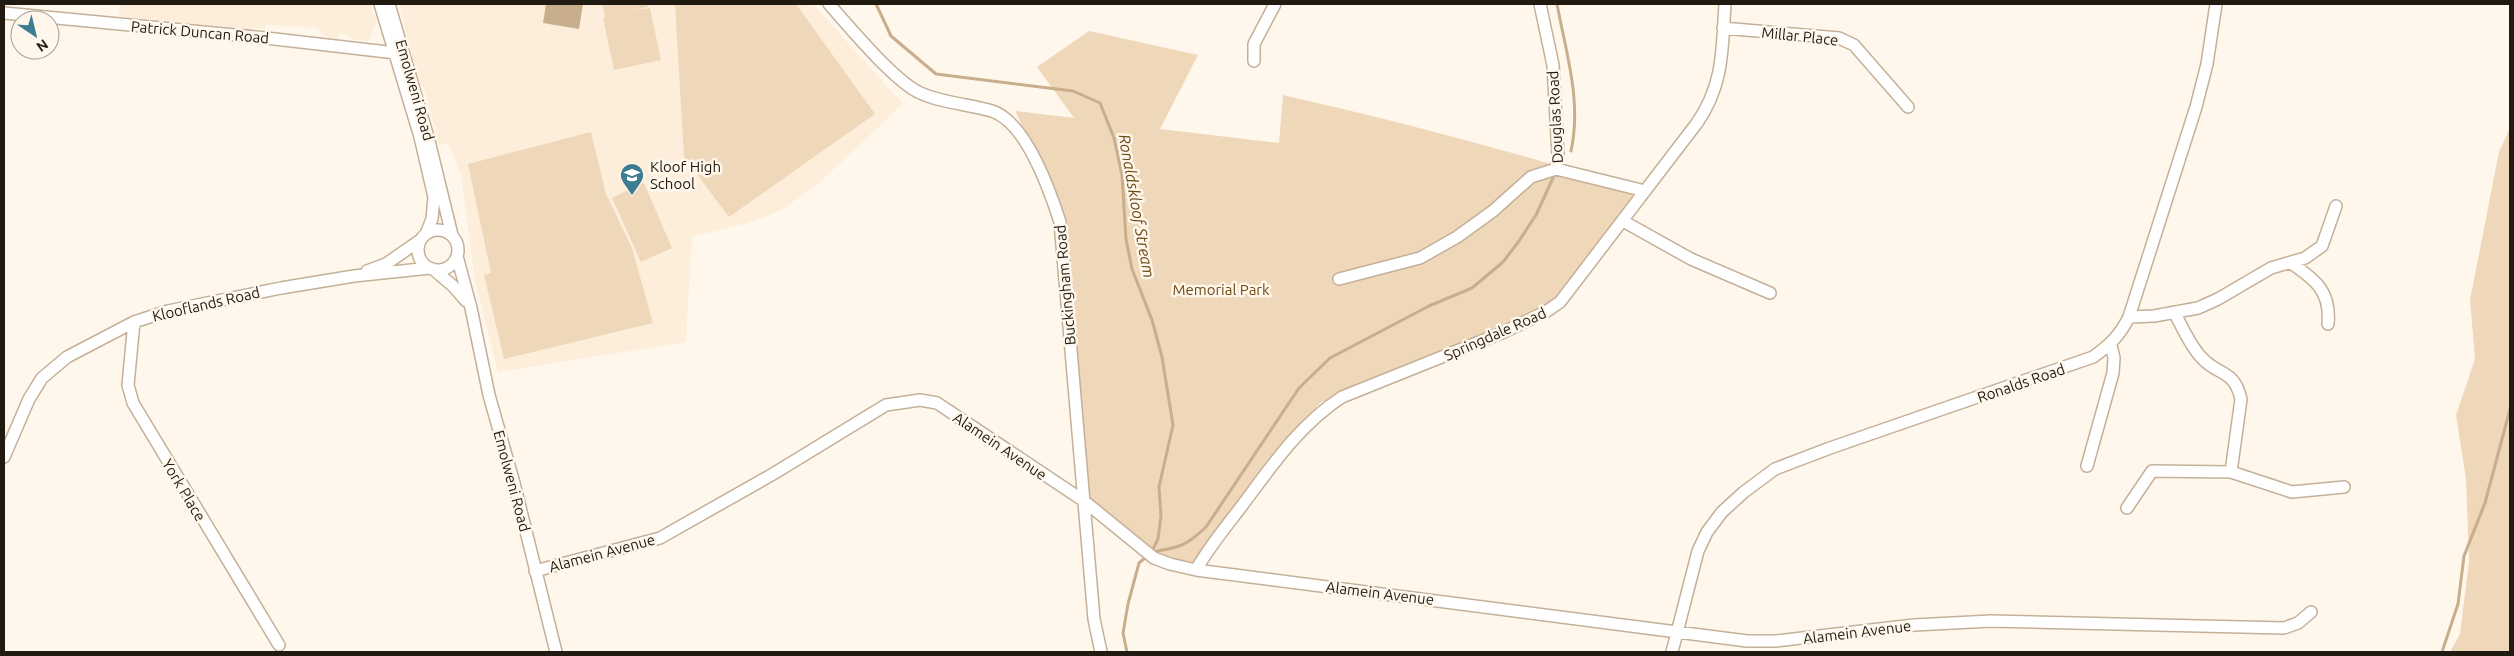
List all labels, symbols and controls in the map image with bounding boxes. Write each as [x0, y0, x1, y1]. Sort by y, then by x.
north arrow [10, 10, 60, 60]
street label: Patrick Duncan Road [130, 17, 270, 47]
street label: Millar Place [1761, 24, 1839, 48]
text: N [34, 36, 51, 55]
street label: Emolweni Road [392, 38, 438, 142]
street label: Douglas Road [1544, 70, 1566, 164]
water label: Ronaldskloof Stream [1115, 133, 1159, 279]
place label: Kloof High School [650, 158, 721, 192]
school or university icon: Kloof High School [619, 162, 645, 196]
street label: Buckingham Road [1051, 224, 1079, 346]
park label: Memorial Park [1172, 281, 1270, 298]
street label: Klooflands Road [151, 283, 261, 325]
street label: Springdale Road [1441, 304, 1549, 364]
street label: Ronalds Road [1975, 360, 2067, 406]
street label: Alamein Avenue [950, 409, 1050, 483]
street label: Emolweni Road [490, 428, 534, 534]
street label: York Place [159, 456, 209, 524]
street label: Alamein Avenue [547, 531, 657, 575]
street label: Alamein Avenue [1325, 578, 1435, 608]
street label: Alamein Avenue [1802, 617, 1912, 647]

